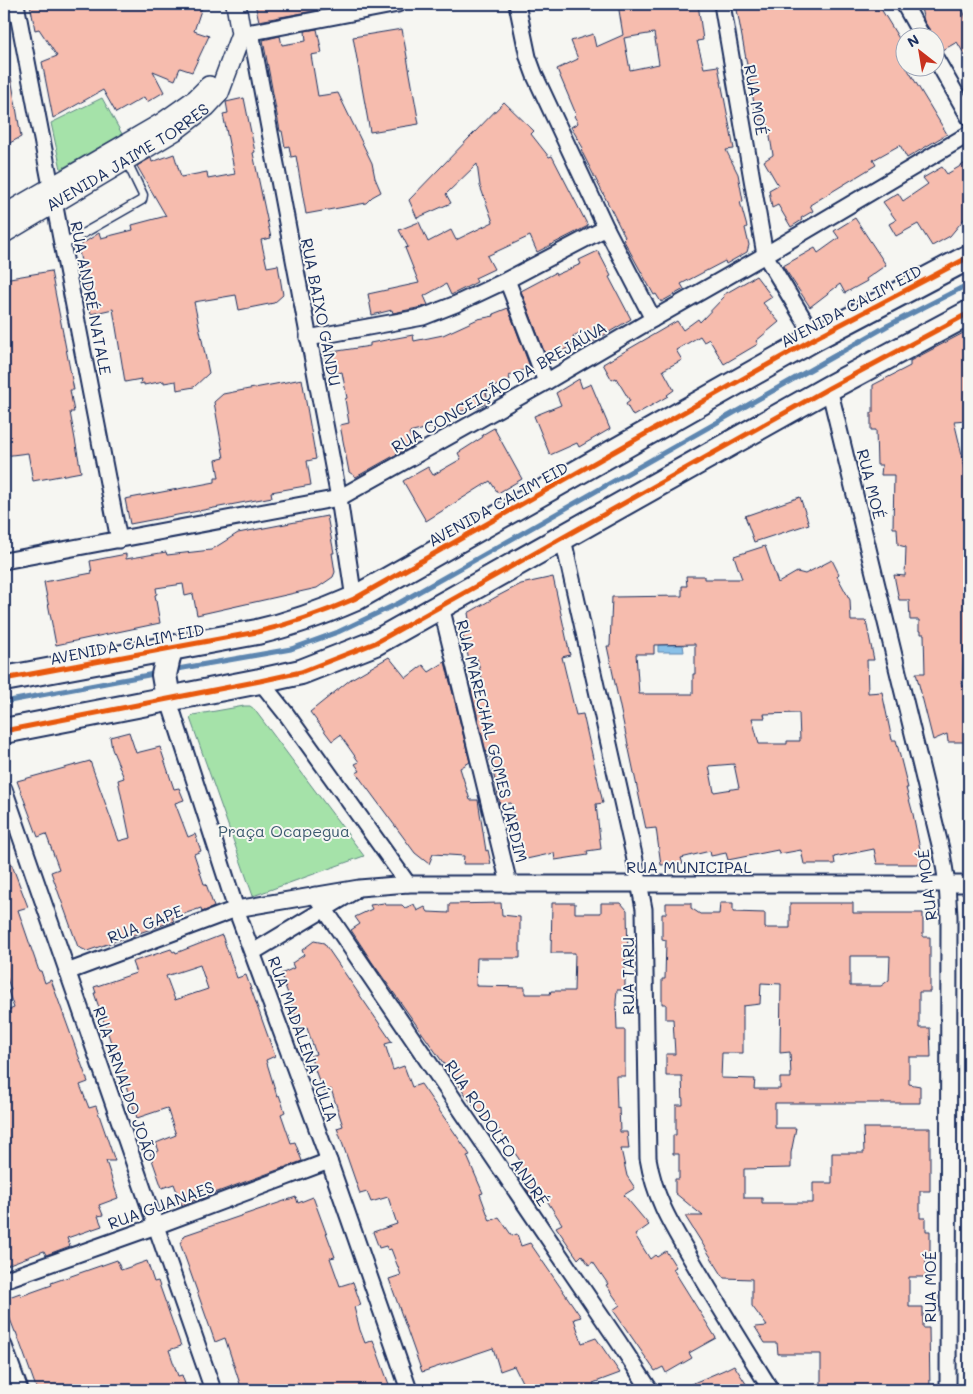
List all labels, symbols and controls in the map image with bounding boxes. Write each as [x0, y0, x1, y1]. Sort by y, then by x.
north arrow [896, 28, 946, 78]
text: N [904, 30, 923, 51]
street label: RUA MOÉ [740, 63, 773, 137]
street label: AVENIDA JAIME TORRES [42, 98, 213, 215]
street label: RUA ANDRÉ NATALE [66, 219, 117, 376]
street label: RUA BAIXO GANDU [297, 236, 346, 388]
street label: AVENIDA CALIM EID [776, 259, 925, 352]
street label: RUA CONCEIÇÃO DA BREJAÚVA [387, 316, 610, 457]
street label: RUA MOÉ [853, 447, 890, 521]
street label: AVENIDA CALIM EID [424, 456, 572, 551]
street label: RUA MARECHAL GOMES JARDIM [452, 617, 533, 864]
street label: AVENIDA CALIM EID [48, 618, 206, 669]
park label: Praça Ocapegua [218, 820, 350, 841]
street label: RUA MOÉ [912, 848, 941, 922]
street label: RUA MUNICIPAL [626, 856, 752, 877]
street label: RUA GAPE [104, 900, 185, 947]
street label: RUA TARU [617, 937, 638, 1015]
street label: RUA MADALENA JÚLIA [264, 953, 343, 1124]
street label: RUA ARNALDO JOÃO [89, 1003, 162, 1164]
street label: RUA RODOLFO ANDRÉ [441, 1055, 554, 1210]
street label: RUA GUANAES [105, 1176, 217, 1234]
street label: RUA MOÉ [919, 1251, 940, 1323]

